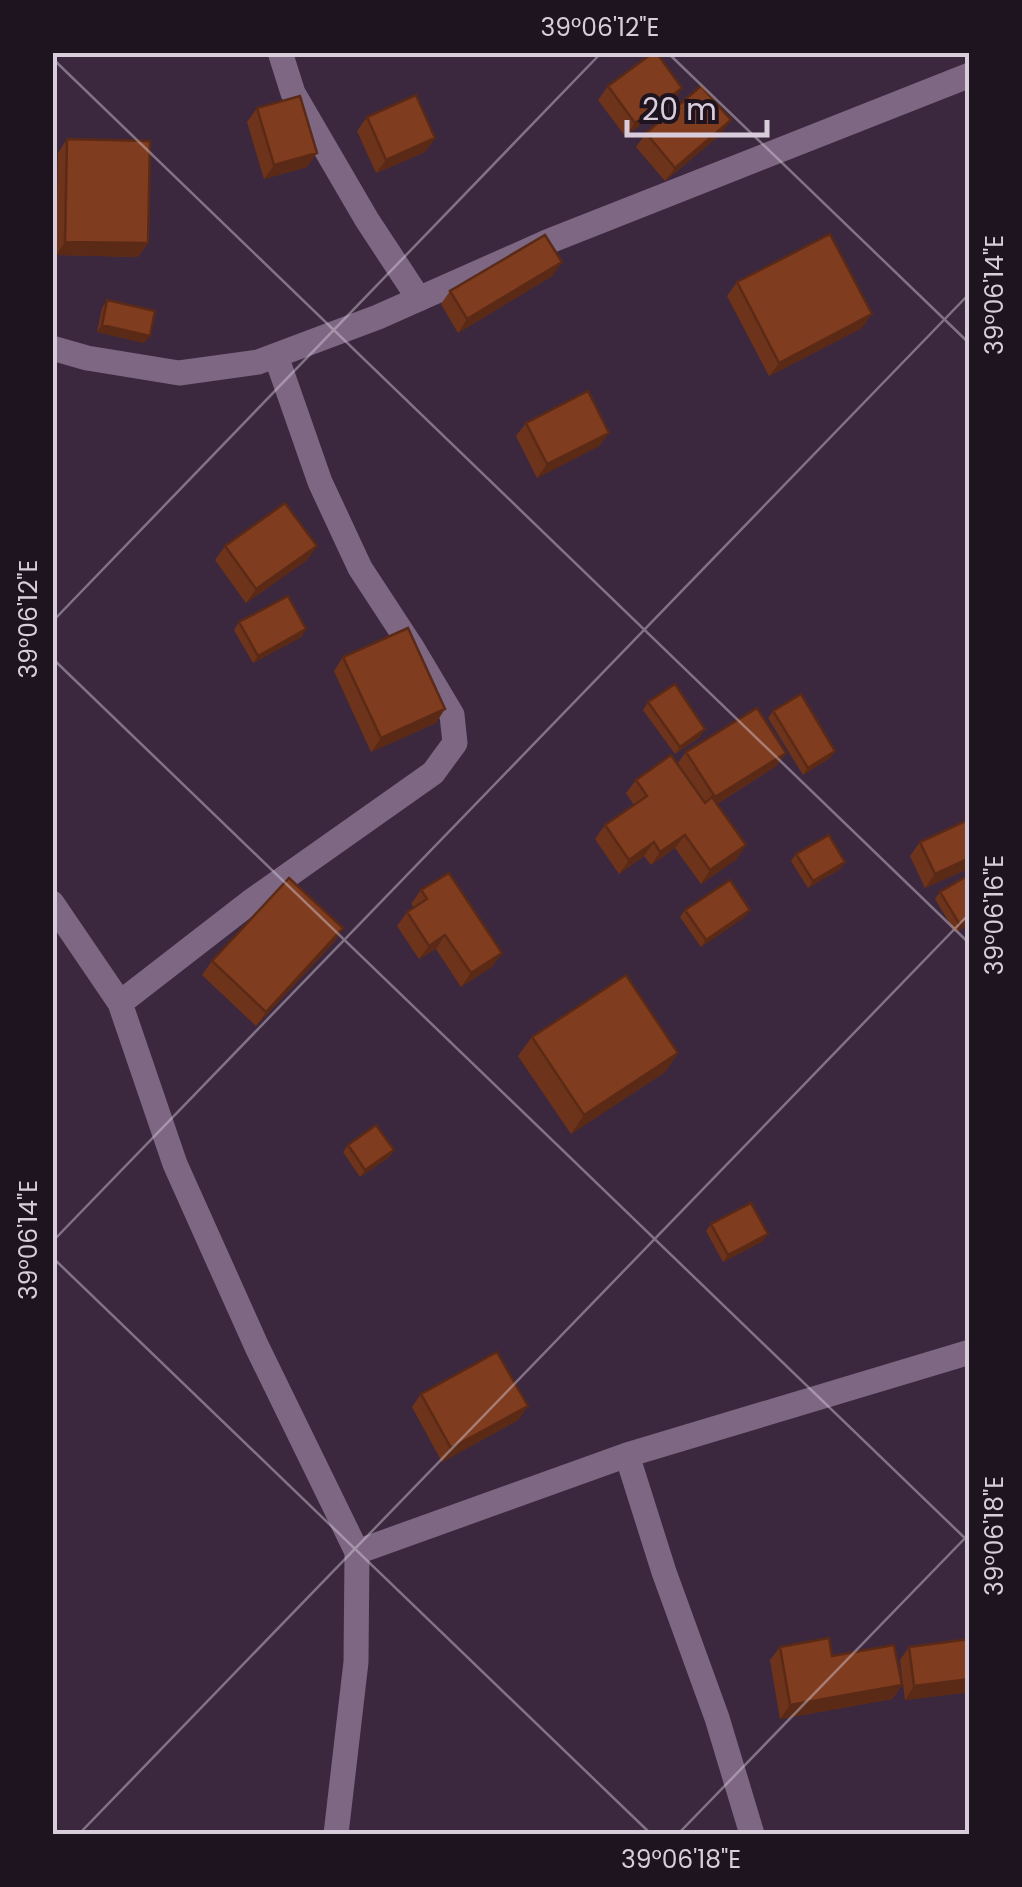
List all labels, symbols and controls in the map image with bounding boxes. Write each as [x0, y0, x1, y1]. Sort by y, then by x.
text: 39°06'12"E [541, 10, 659, 45]
scale bar [627, 75, 767, 137]
text: 20 m [642, 88, 717, 131]
text: 39°06'14"E [977, 235, 1012, 355]
text: 39°06'12"E [11, 560, 46, 678]
text: 39°06'16"E [977, 855, 1012, 975]
text: 39°06'14"E [11, 1180, 46, 1300]
text: 39°06'18"E [977, 1476, 1012, 1596]
text: 39°06'18"E [621, 1842, 741, 1877]

